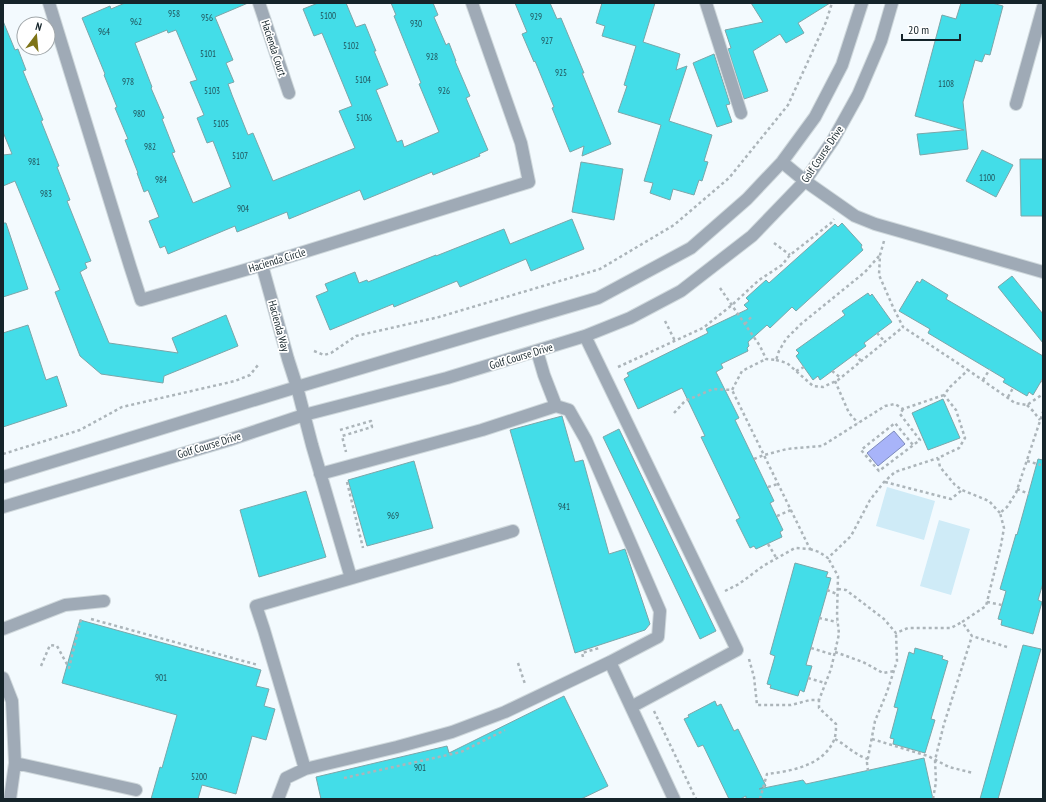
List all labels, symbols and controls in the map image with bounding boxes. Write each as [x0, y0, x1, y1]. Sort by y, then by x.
house number: 958 [168, 8, 180, 19]
house number: 5100 [320, 10, 336, 21]
house number: 929 [530, 11, 542, 22]
house number: 956 [201, 12, 213, 23]
north arrow [16, 16, 56, 56]
house number: 962 [130, 16, 142, 27]
scale bar [902, 16, 960, 42]
street label: Hacienda Court [258, 18, 290, 78]
house number: 930 [410, 18, 422, 29]
text: N [34, 19, 44, 34]
text: 20 m [908, 22, 929, 37]
house number: 964 [98, 26, 110, 37]
house number: 927 [541, 35, 553, 46]
house number: 5102 [343, 40, 359, 51]
house number: 5101 [200, 48, 216, 59]
house number: 928 [426, 51, 438, 62]
house number: 925 [555, 67, 567, 78]
house number: 5104 [355, 74, 371, 85]
house number: 978 [122, 76, 134, 87]
house number: 1108 [938, 78, 954, 89]
house number: 5103 [204, 85, 220, 96]
house number: 926 [438, 85, 450, 96]
house number: 980 [133, 108, 145, 119]
house number: 5106 [356, 112, 372, 123]
house number: 5105 [213, 118, 229, 129]
street label: Golf Course Drive [798, 122, 846, 185]
house number: 982 [144, 141, 156, 152]
house number: 5107 [232, 150, 248, 161]
house number: 981 [28, 156, 40, 167]
house number: 1100 [979, 172, 995, 183]
house number: 984 [155, 174, 167, 185]
house number: 983 [40, 188, 52, 199]
house number: 904 [237, 203, 249, 214]
street label: Hacienda Circle [247, 245, 308, 275]
street label: Hacienda Way [265, 299, 293, 354]
street label: Golf Course Drive [488, 340, 555, 372]
street label: Golf Course Drive [176, 429, 243, 461]
house number: 941 [558, 501, 570, 512]
house number: 969 [387, 510, 399, 521]
house number: 901 [155, 672, 167, 683]
house number: 901 [414, 762, 426, 773]
house number: 5200 [191, 771, 207, 782]

